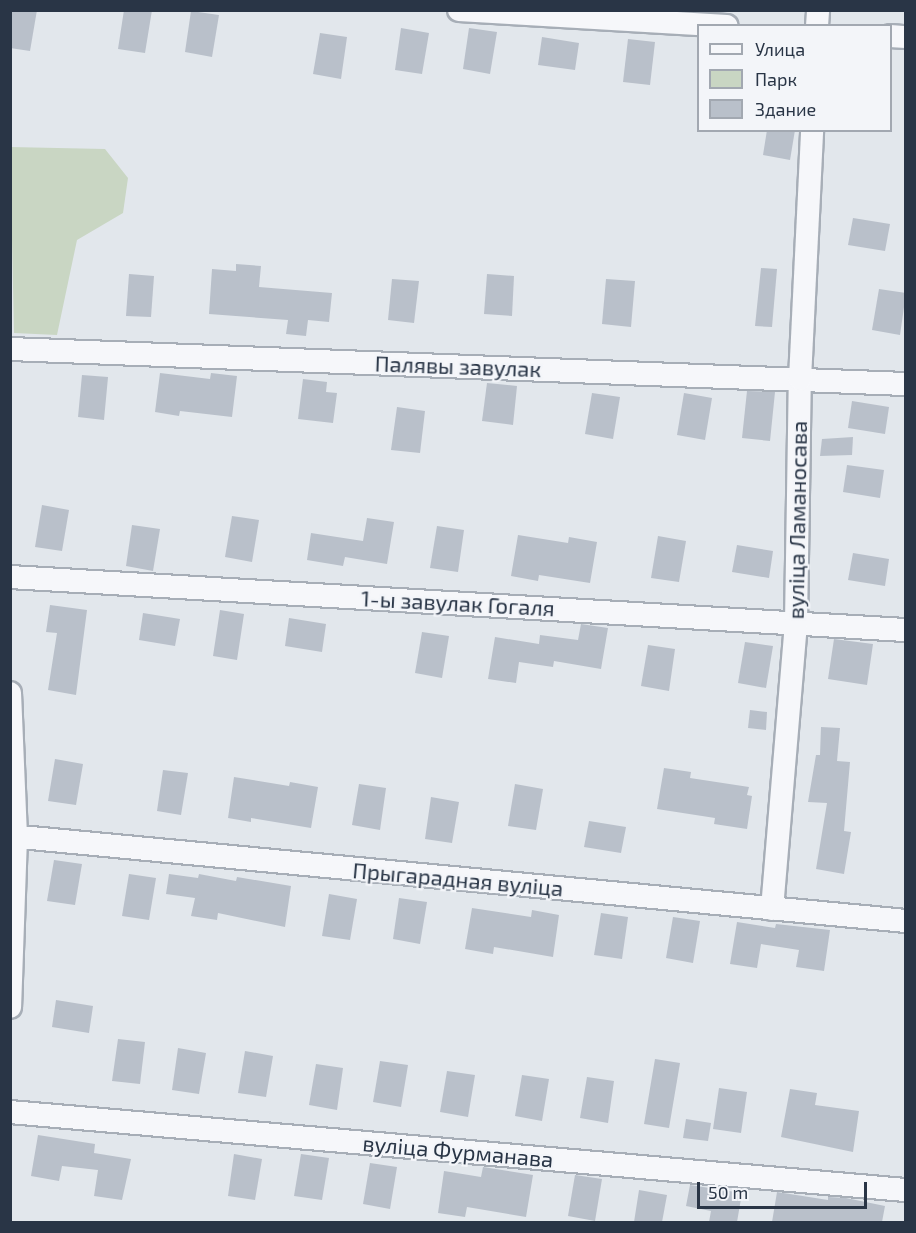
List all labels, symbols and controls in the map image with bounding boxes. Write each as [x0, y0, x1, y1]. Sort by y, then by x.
legend [697, 24, 892, 132]
text: Улица [755, 38, 805, 60]
text: Парк [755, 68, 797, 90]
text: Здание [755, 98, 816, 120]
street label: Палявы завулак [374, 350, 542, 382]
street label: вуліца Ламаносава [782, 420, 812, 620]
street label: 1-ы завулак Гогаля [361, 585, 555, 621]
street label: Прыгарадная вуліца [351, 857, 565, 901]
street label: вуліца Фурманава [361, 1130, 555, 1172]
scale bar [700, 1170, 870, 1208]
text: 50 m [708, 1181, 748, 1203]

